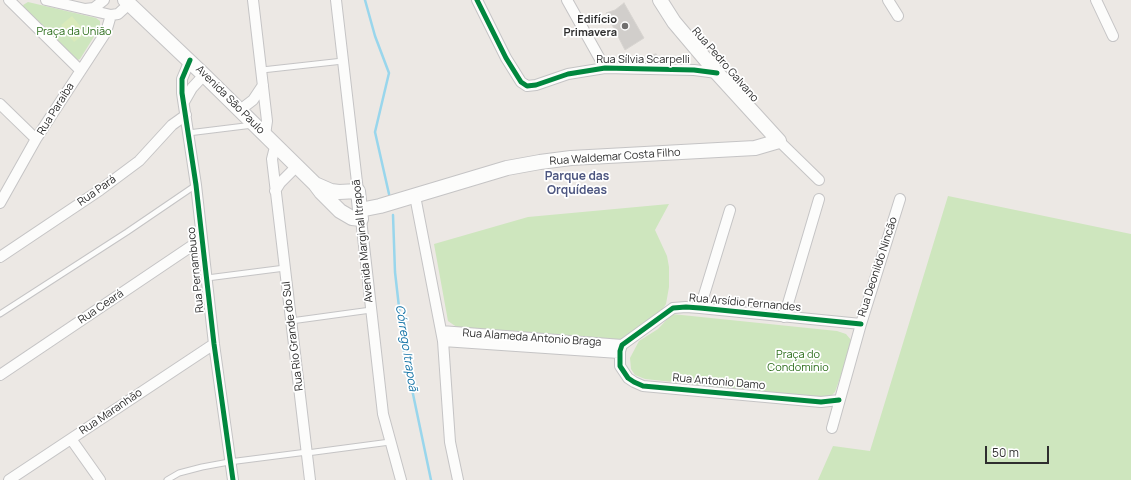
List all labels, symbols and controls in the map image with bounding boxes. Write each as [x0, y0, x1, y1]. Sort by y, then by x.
place label: Edifício Primavera [563, 13, 617, 39]
marker: Edifício Primavera [620, 21, 630, 31]
park label: Praça da União [36, 25, 112, 39]
street label: Rua Pedro Galvano [689, 25, 761, 105]
street label: Rua Sílvia Scarpelli [596, 53, 690, 67]
street label: Avenida São Paulo [193, 63, 267, 137]
street label: Rua Paraíba [35, 80, 77, 138]
street label: Rua Waldemar Costa Filho [549, 146, 681, 168]
district label: Parque das Orquídeas [545, 170, 609, 198]
street label: Rua Pará [75, 173, 119, 209]
street label: Avenida Marginal Itrapoã [350, 179, 376, 303]
street label: Rua Deonildo Nincão [856, 215, 900, 319]
street label: Rua Pernambuco [185, 226, 207, 314]
street label: Rua Rio Grande do Sul [280, 280, 306, 392]
street label: Rua Ceará [76, 287, 126, 327]
street label: Rua Arsídio Fernandes [689, 292, 801, 314]
water label: Córrego Itrapoã [392, 304, 420, 392]
street label: Rua Alameda Antonio Braga [462, 327, 602, 349]
park label: Praça do Condomínio [767, 348, 829, 374]
street label: Rua Antonio Damo [672, 371, 766, 393]
street label: Rua Maranhão [77, 386, 145, 438]
scale bar [987, 438, 1051, 464]
text: 50 m [992, 444, 1019, 461]

